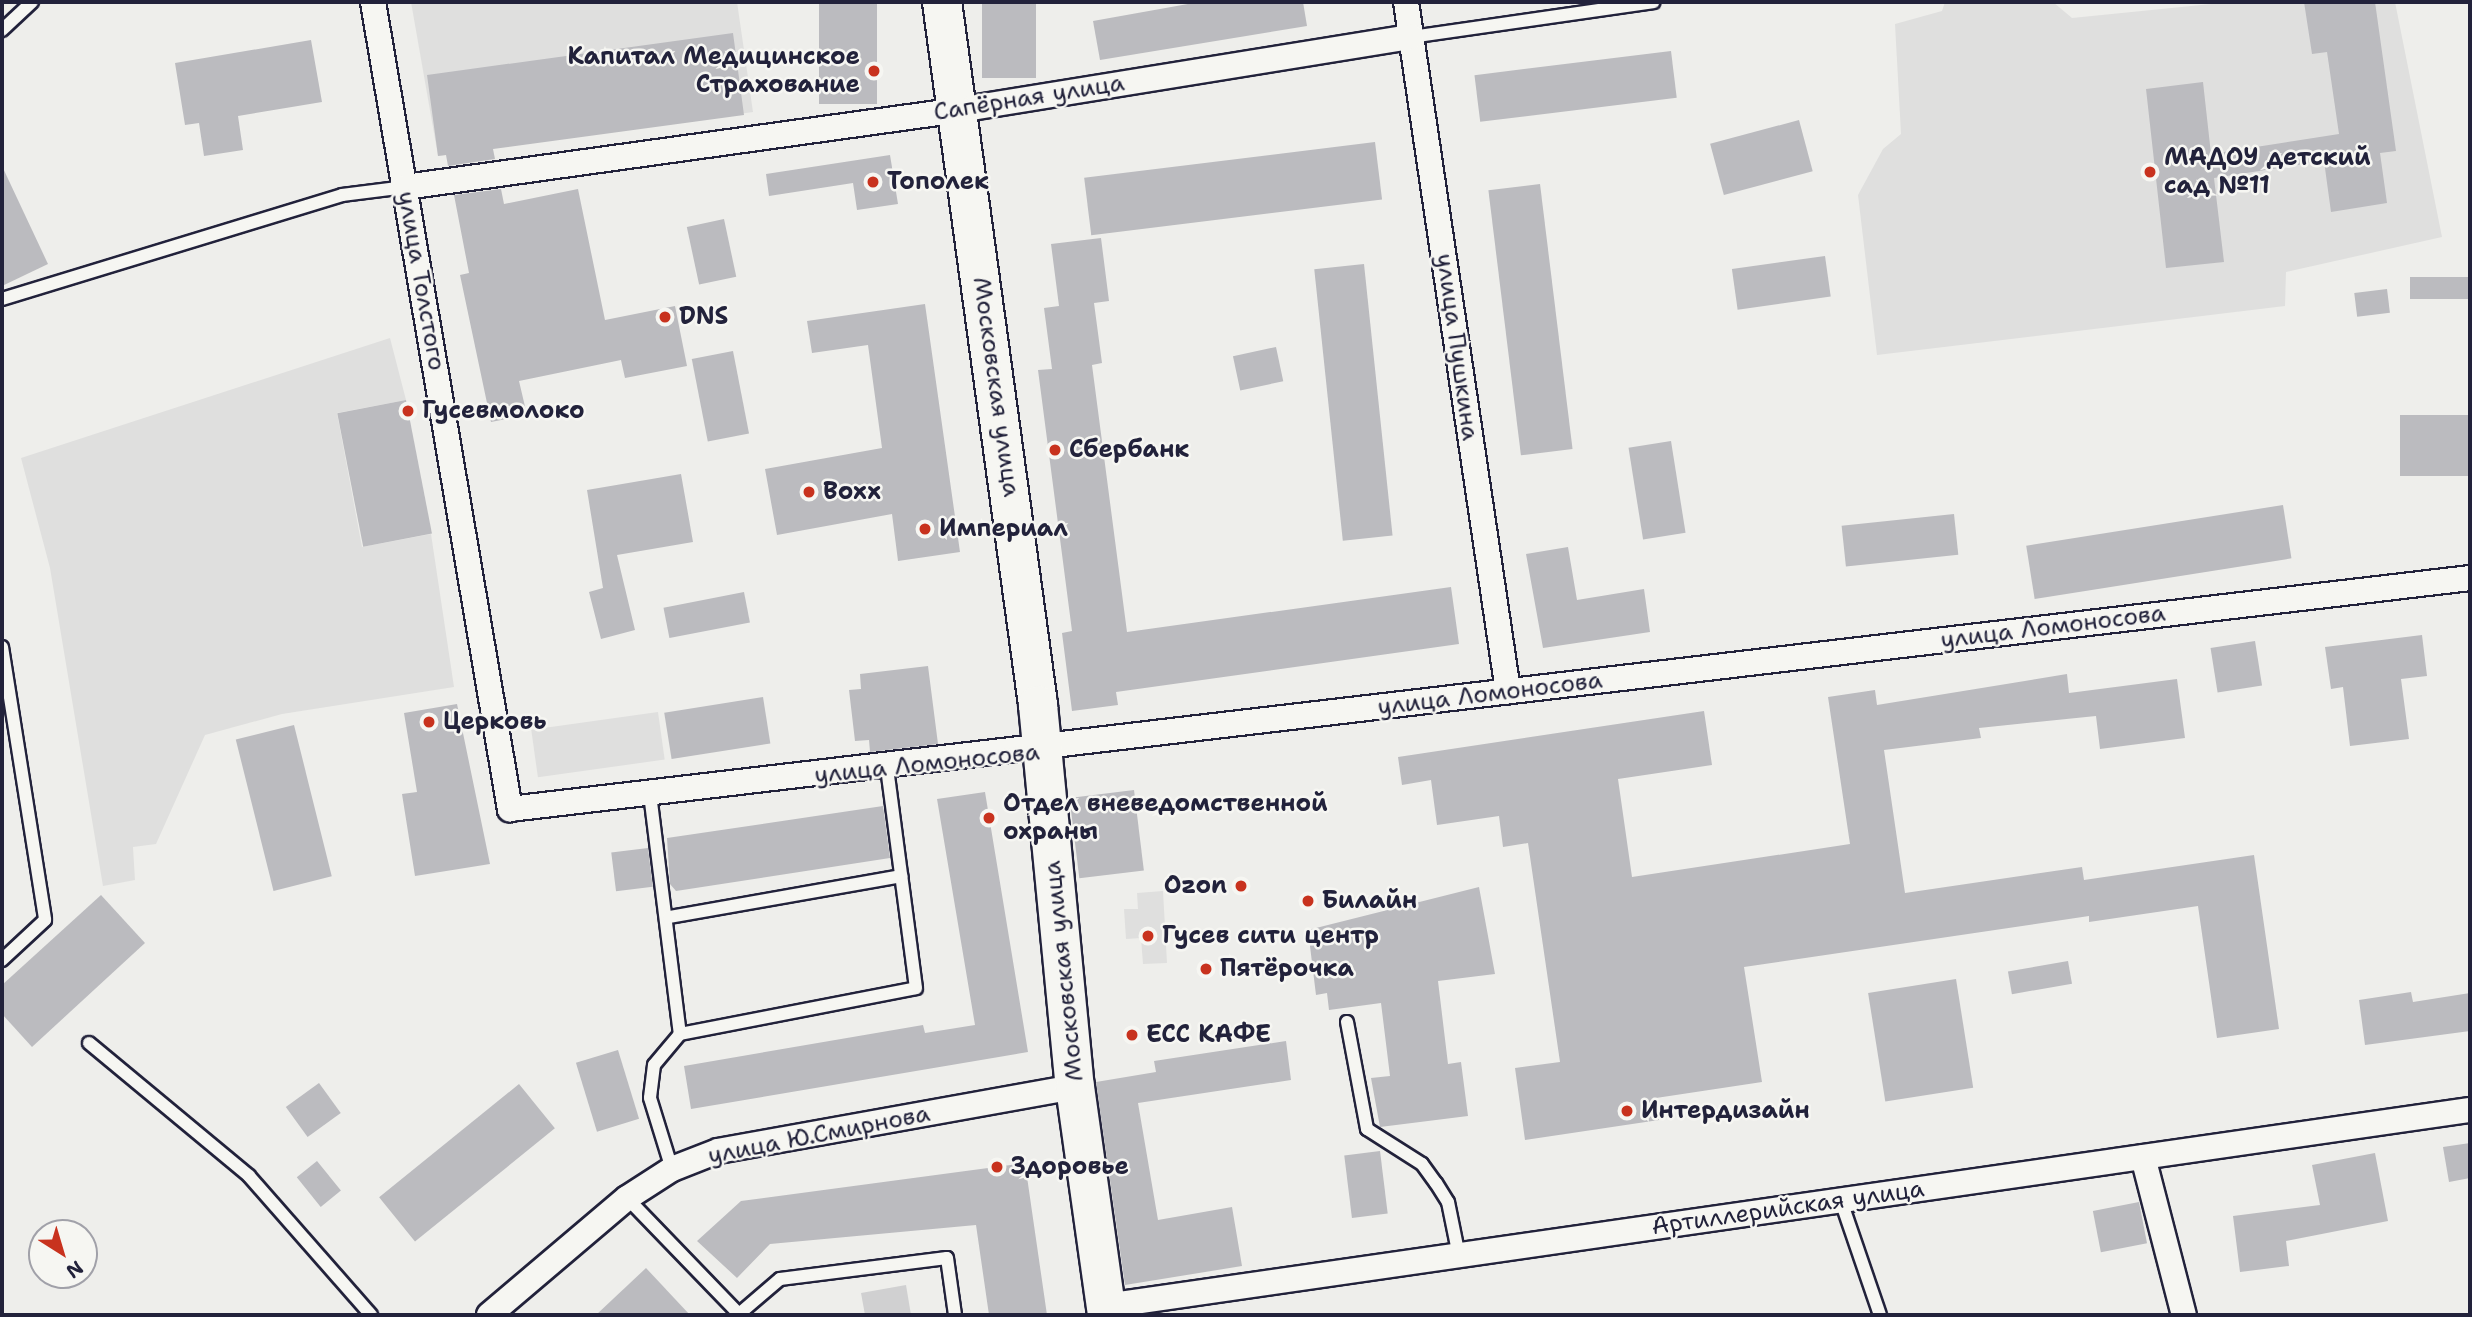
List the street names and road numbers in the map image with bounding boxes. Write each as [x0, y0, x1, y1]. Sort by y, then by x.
street label: Сапёрная улица [932, 69, 1126, 127]
street label: улица Толстого [391, 189, 451, 373]
street label: улица Пушкина [1430, 252, 1484, 442]
street label: Московская улица [966, 275, 1026, 499]
street label: улица Ломоносова [1939, 599, 2167, 655]
street label: улица Ломоносова [1376, 666, 1604, 722]
street label: улица Ломоносова [813, 738, 1041, 790]
street label: Московская улица [1038, 859, 1090, 1083]
street label: улица Ю.Смирнова [706, 1099, 932, 1171]
street label: Артиллерийская улица [1650, 1175, 1926, 1241]

